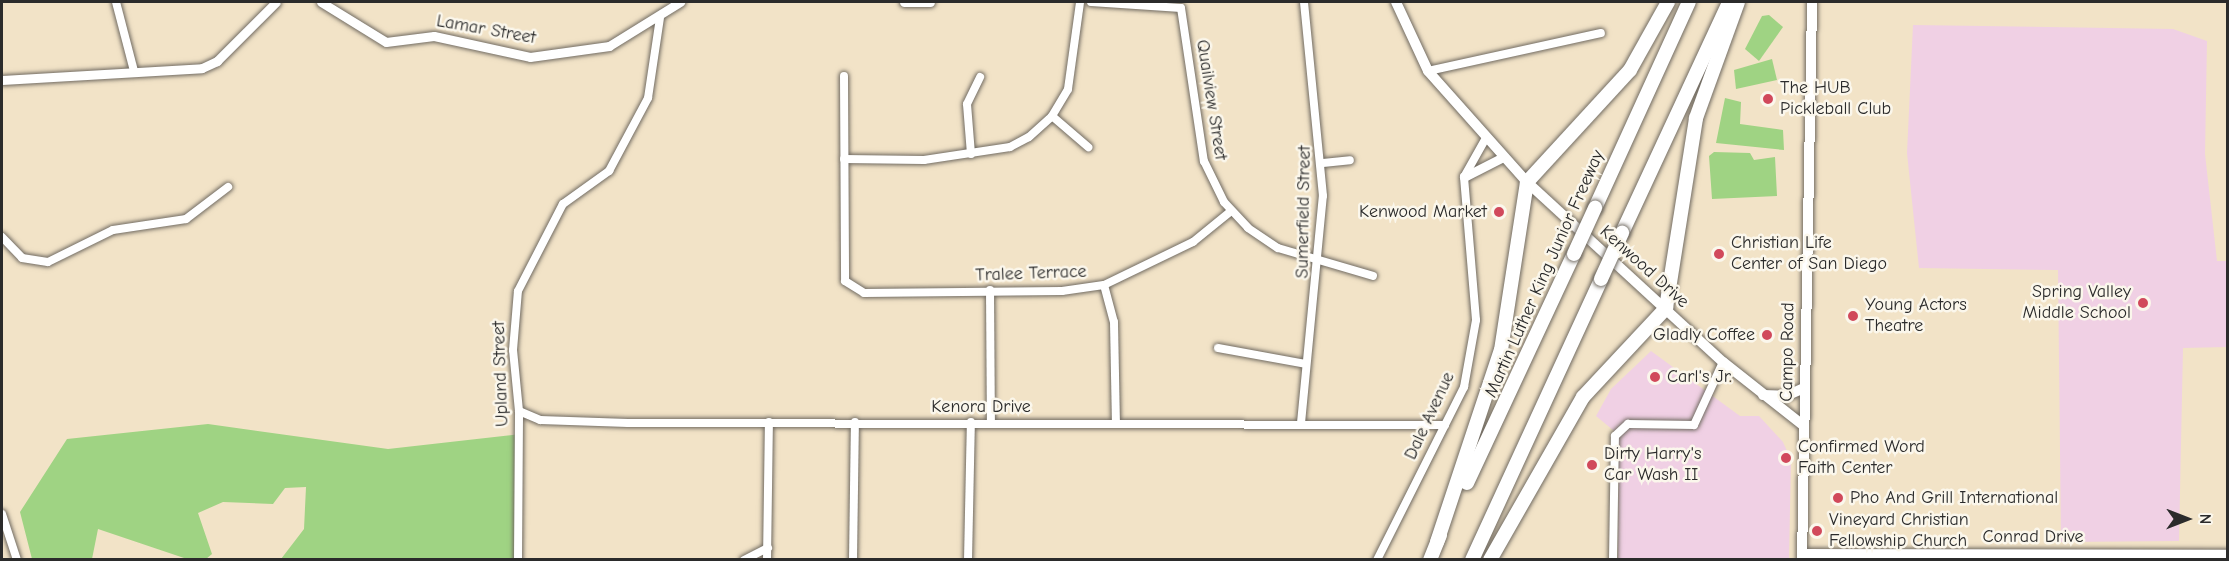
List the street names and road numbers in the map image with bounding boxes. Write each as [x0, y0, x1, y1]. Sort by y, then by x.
street label: Lamar Street [435, 11, 537, 49]
street label: Quailview Street [1191, 38, 1231, 162]
street label: Sumerfield Street [1292, 145, 1316, 279]
street label: Martin Luther King Junior Freeway [1481, 147, 1609, 401]
street label: Kenwood Drive [1595, 221, 1693, 313]
street label: Tralee Terrace [975, 261, 1087, 287]
street label: Campo Road [1776, 302, 1800, 402]
street label: Upland Street [488, 321, 514, 427]
street label: Dale Avenue [1400, 369, 1460, 463]
street label: Kenora Drive [931, 396, 1031, 418]
street label: Conrad Drive [1983, 526, 2083, 548]

